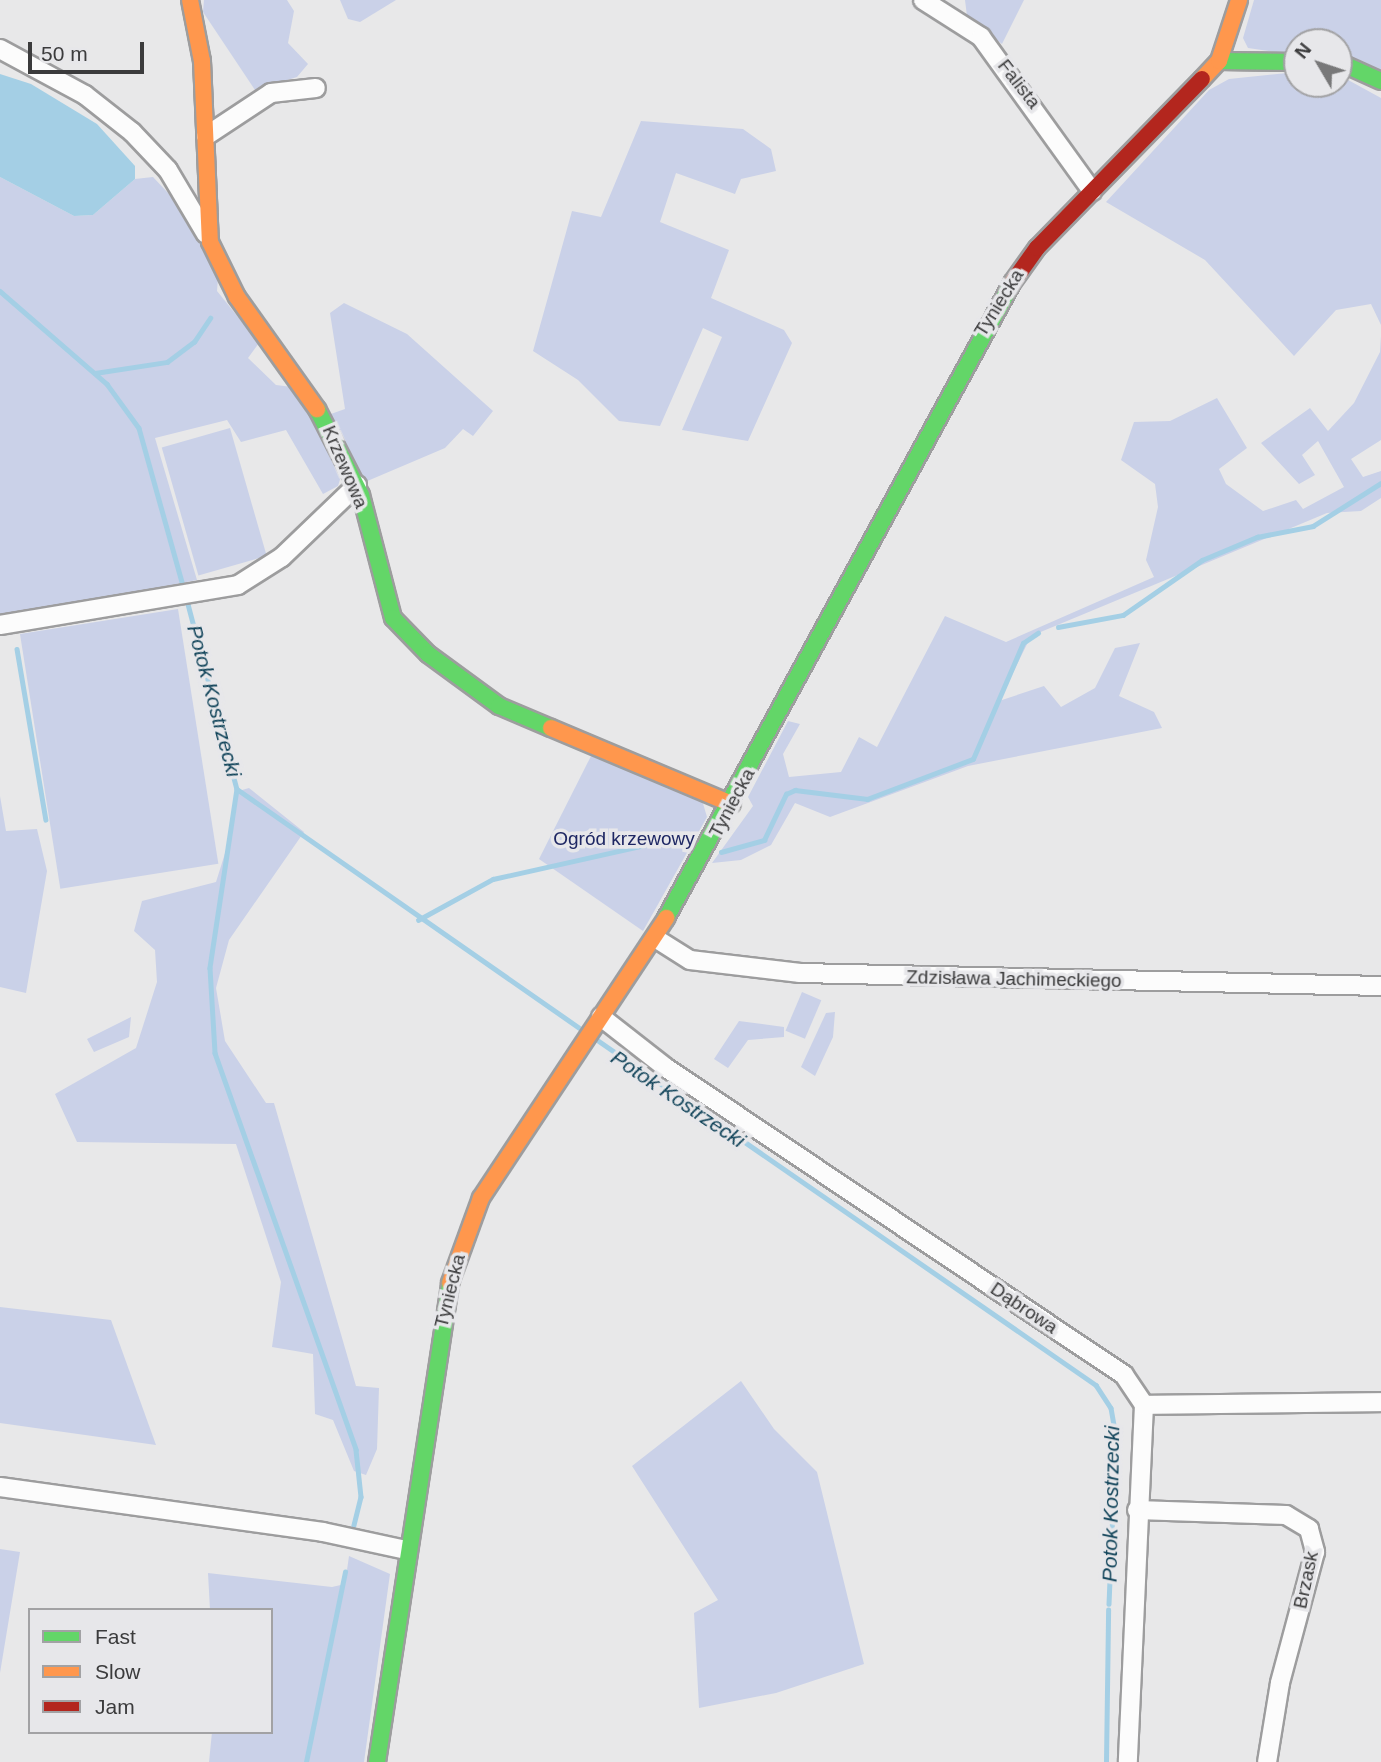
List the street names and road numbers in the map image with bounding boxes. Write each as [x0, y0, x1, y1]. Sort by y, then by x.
street label: Falista [993, 55, 1045, 113]
street label: Tyniecka [969, 265, 1029, 341]
street label: Krzewowa [317, 422, 373, 512]
street label: Tyniecka [704, 765, 760, 841]
street label: Zdzisława Jachimeckiego [906, 966, 1122, 992]
street label: Tyniecka [430, 1252, 470, 1330]
street label: Dąbrowa [986, 1277, 1062, 1339]
street label: Brzask [1289, 1549, 1323, 1611]

